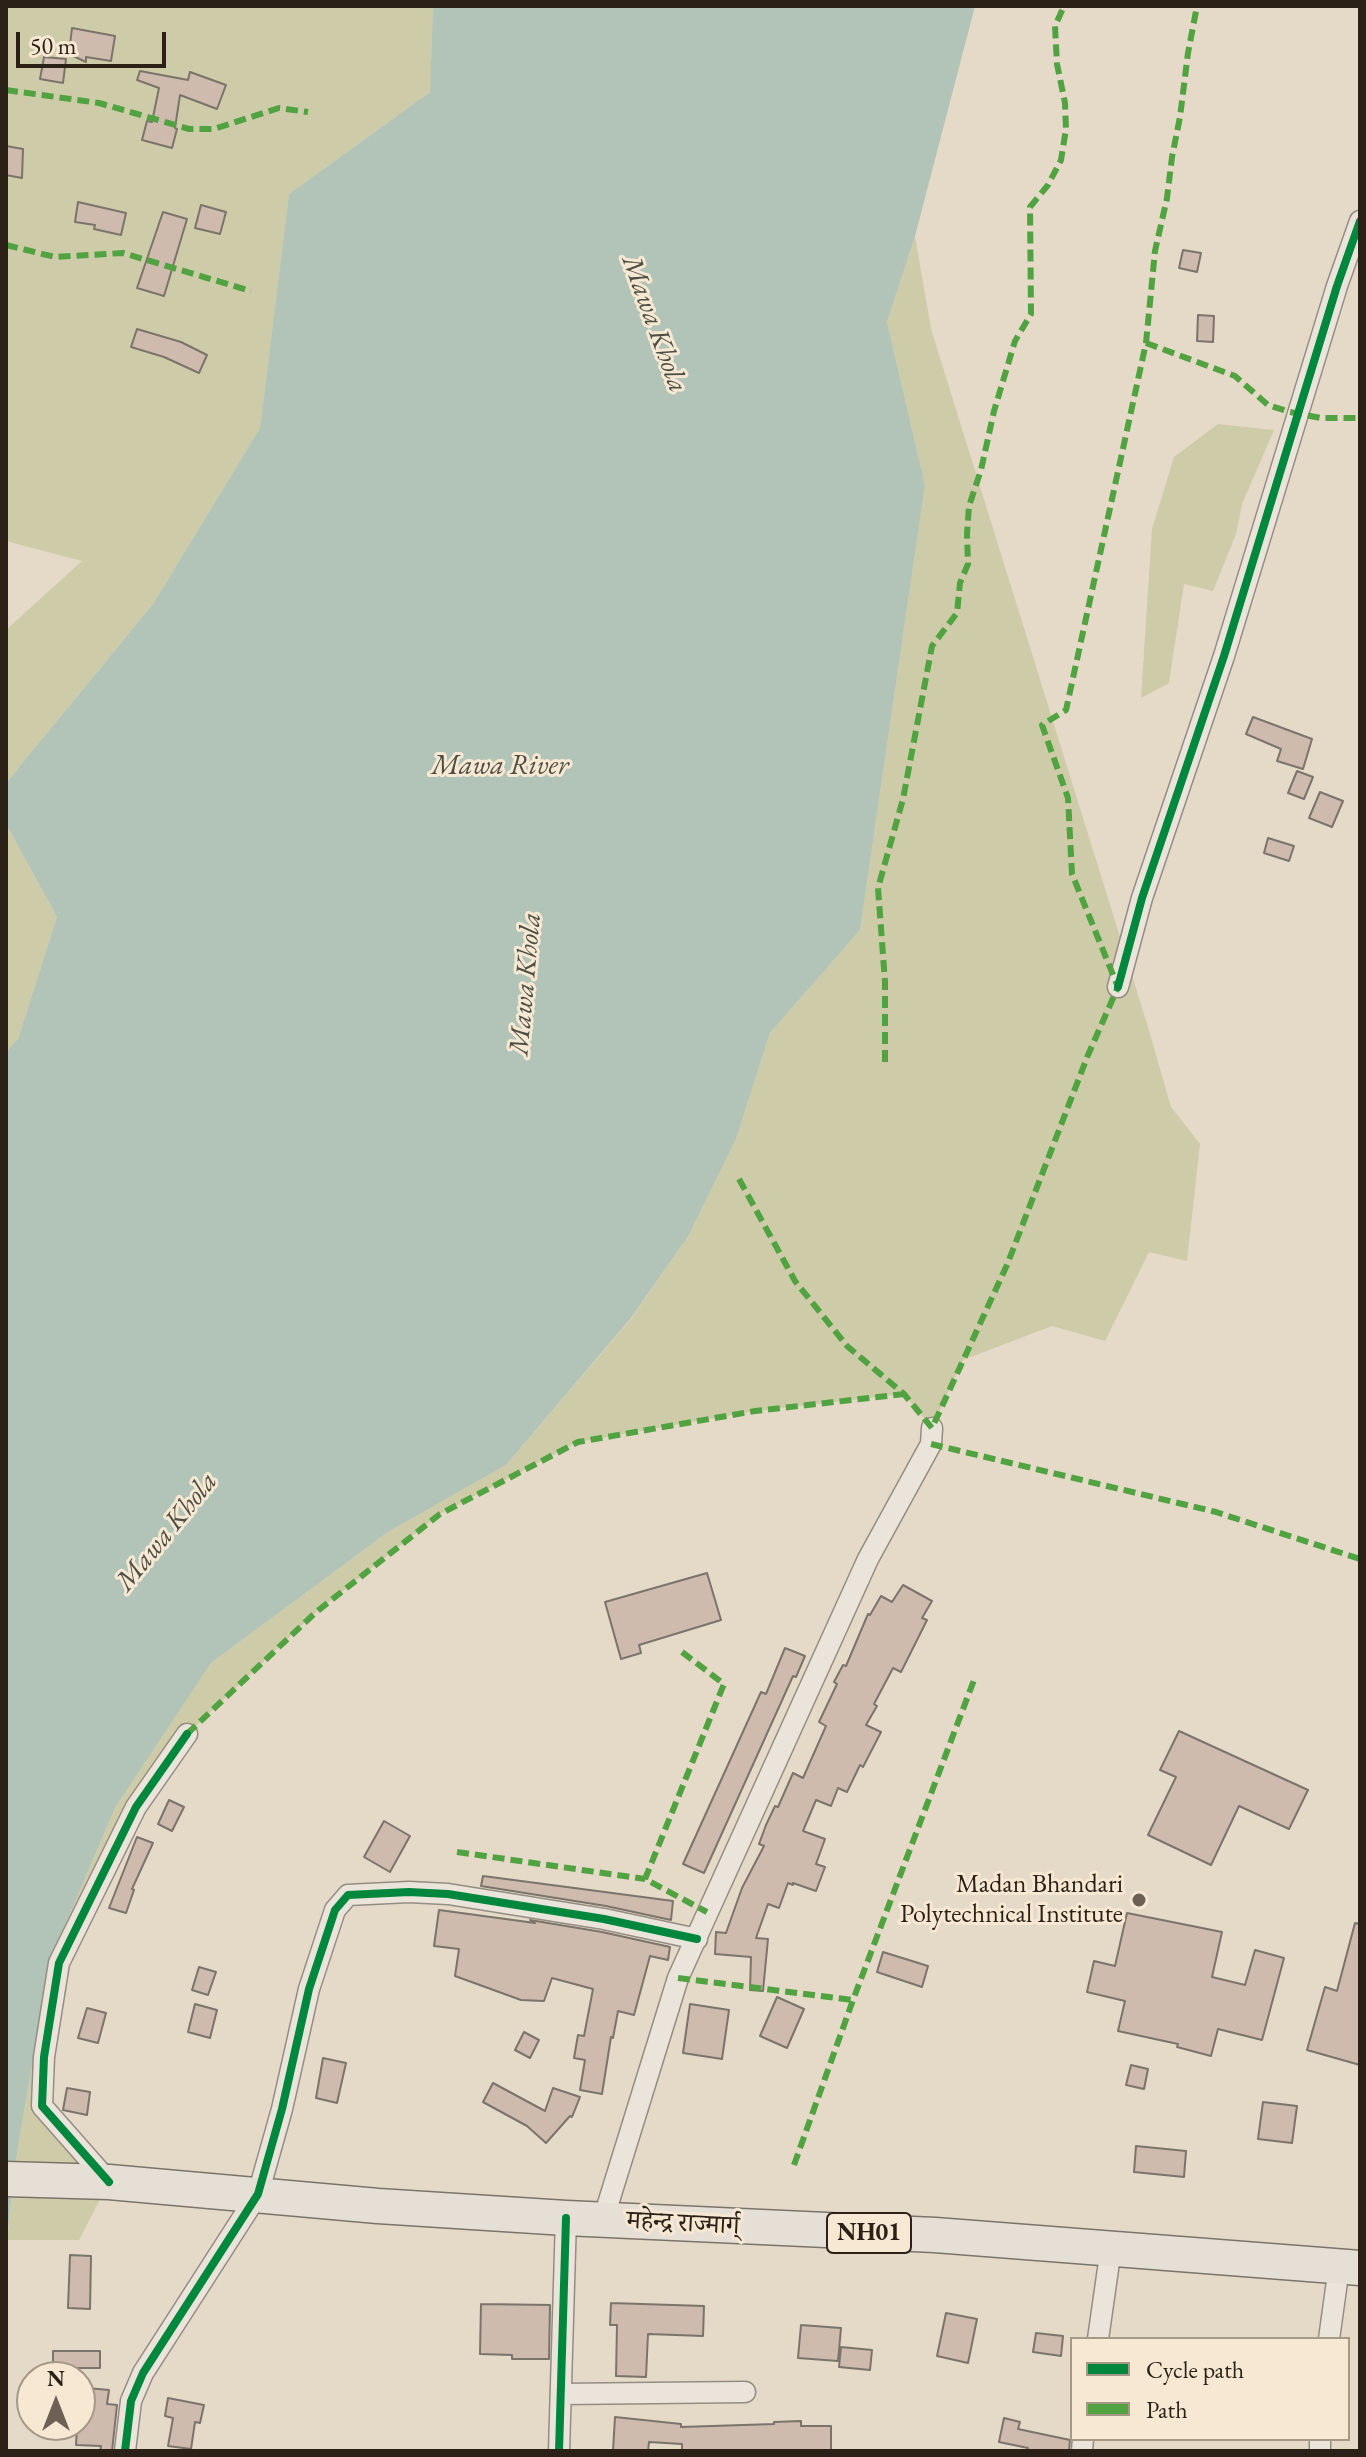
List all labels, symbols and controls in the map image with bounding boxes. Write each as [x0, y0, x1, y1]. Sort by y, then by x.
scale bar [20, 16, 170, 66]
text: 50 m [30, 30, 77, 61]
water label: Mawa Khola [614, 251, 694, 397]
water label: Mawa River [431, 749, 569, 783]
water label: Mawa Khola [503, 911, 549, 1057]
water label: Mawa Khola [109, 1466, 225, 1598]
place label: Madan Bhandari Polytechnical Institute [900, 1869, 1123, 1930]
marker: Madan Bhandari Polytechnical Institute [1130, 1891, 1148, 1909]
street label: महेन्द्र राज्मार्ग् [626, 2205, 740, 2243]
road number: NH01 [827, 2213, 911, 2253]
legend [1070, 2337, 1350, 2441]
text: Cycle path [1146, 2354, 1244, 2385]
north arrow [16, 2361, 96, 2441]
text: N [47, 2364, 65, 2393]
text: Path [1146, 2394, 1188, 2425]

